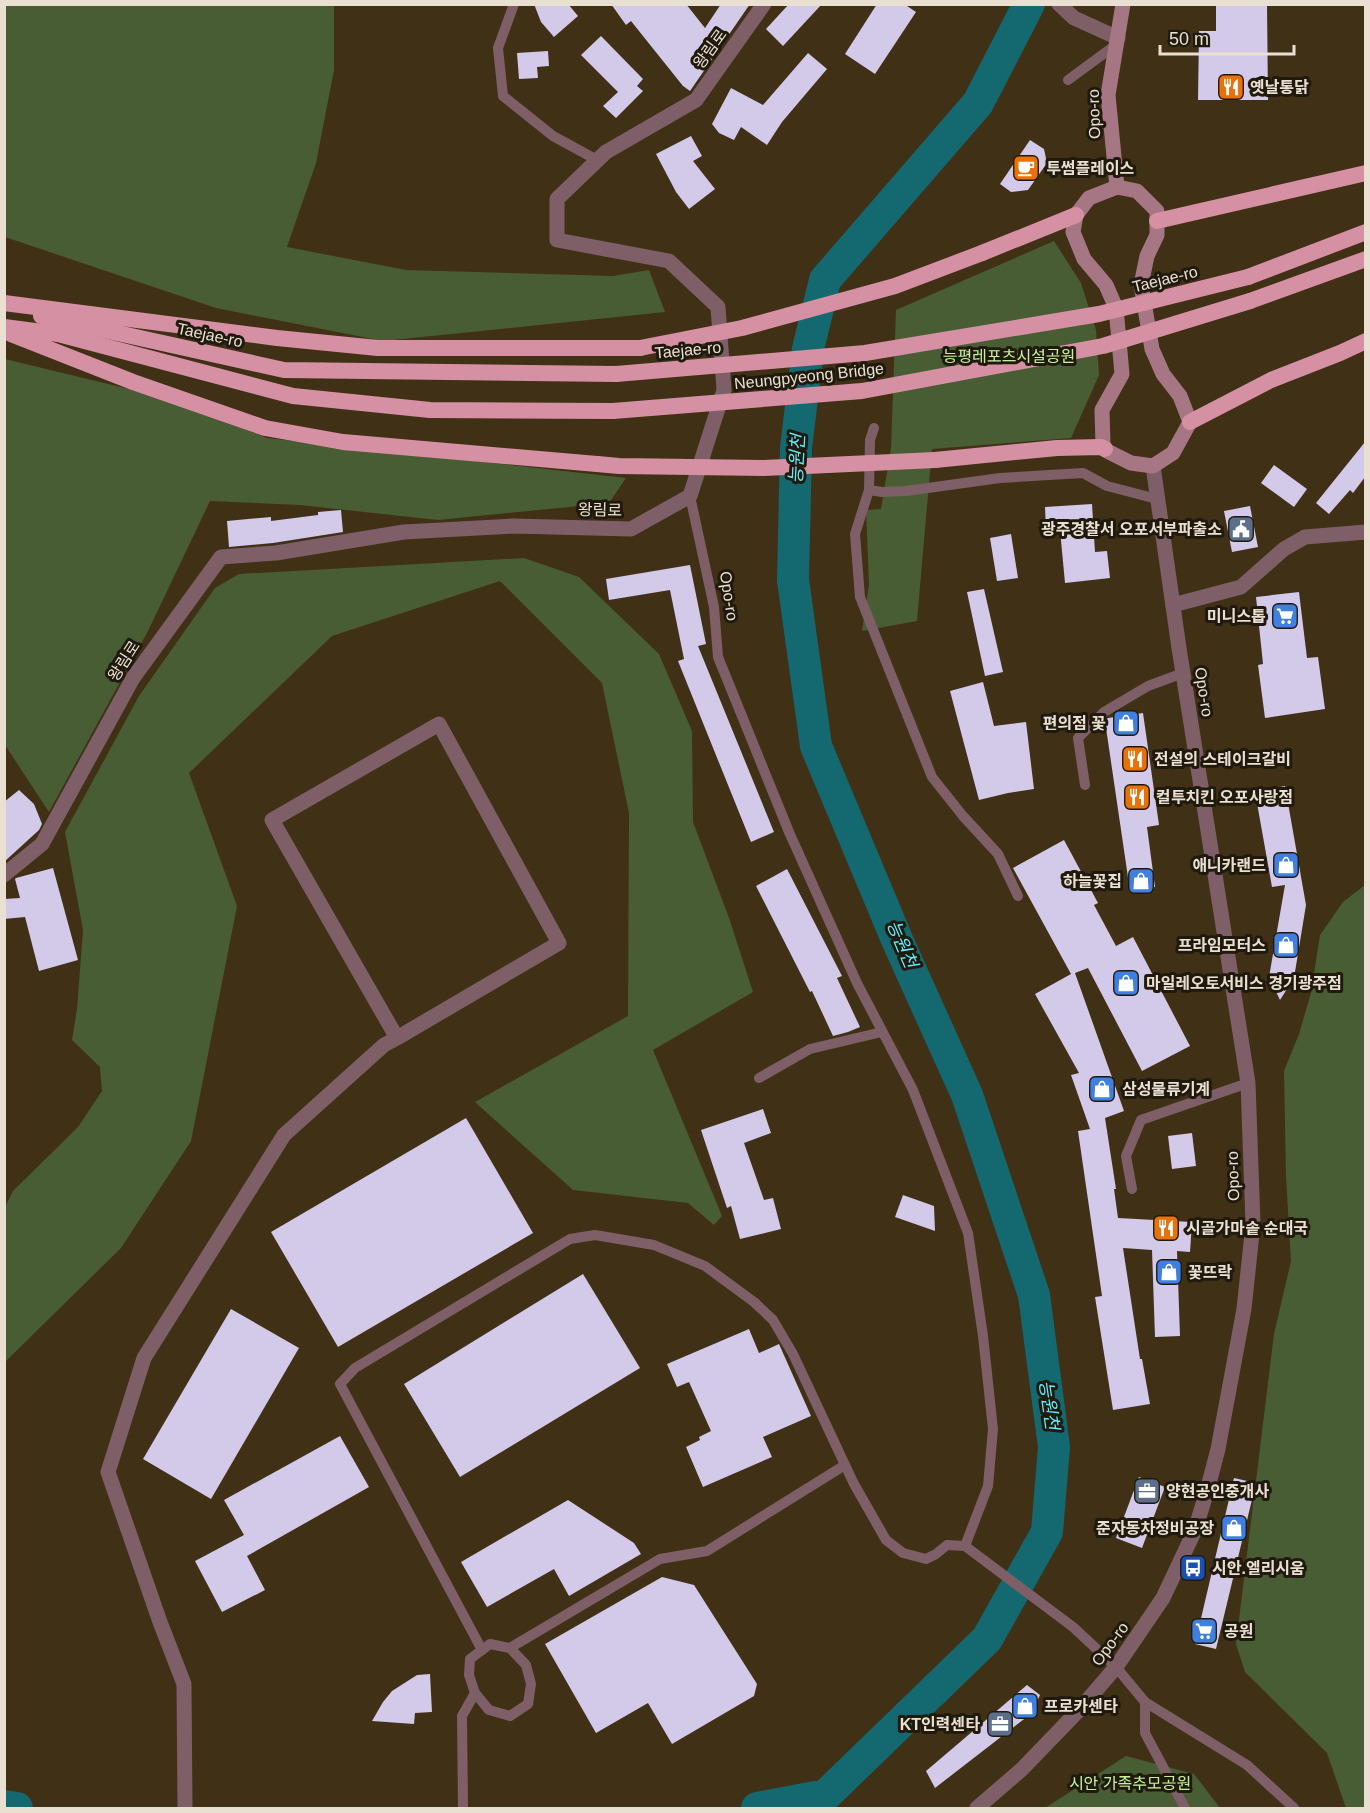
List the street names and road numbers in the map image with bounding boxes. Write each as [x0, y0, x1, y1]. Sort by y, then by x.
street label: 왕림로 [690, 26, 730, 72]
street label: Opo-ro [1085, 89, 1103, 139]
street label: Taejae-ro [1131, 263, 1200, 295]
street label: Taejae-ro [176, 320, 244, 350]
street label: Taejae-ro [654, 339, 722, 361]
street label: Neungpyeong Bridge [733, 360, 885, 392]
street label: 왕림로 [578, 501, 622, 519]
street label: Opo-ro [717, 570, 741, 622]
street label: 왕림로 [105, 638, 143, 684]
street label: Opo-ro [1192, 666, 1216, 718]
street label: Opo-ro [1224, 1151, 1242, 1201]
street label: Opo-ro [1088, 1619, 1132, 1669]

